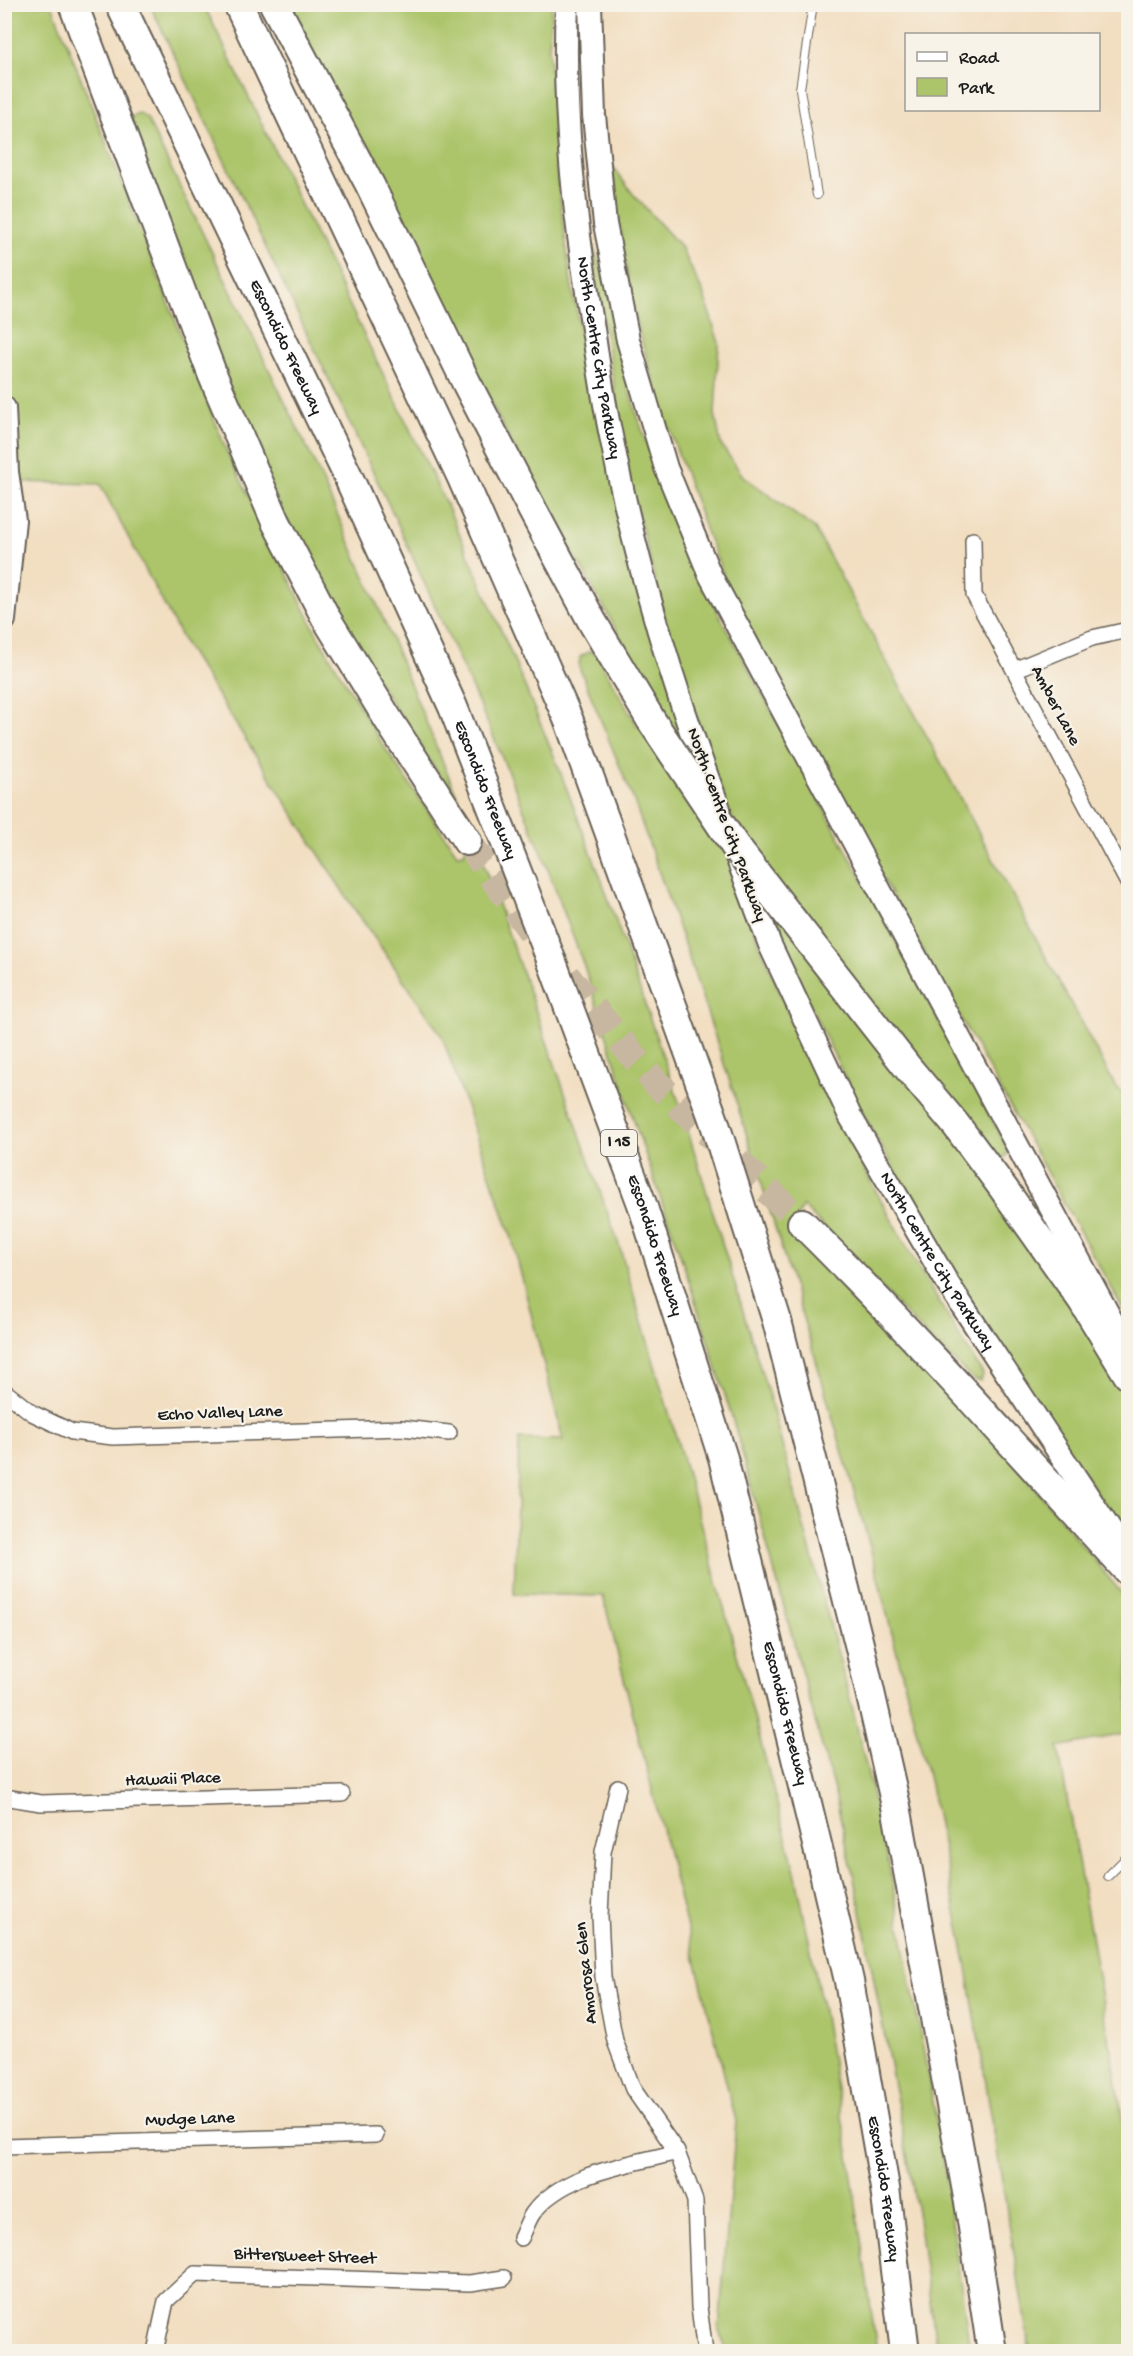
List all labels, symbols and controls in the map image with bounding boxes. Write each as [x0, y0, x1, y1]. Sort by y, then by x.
legend [905, 33, 1100, 111]
text: Road [959, 49, 1000, 70]
text: Park [958, 79, 995, 100]
street label: North Centre City Parkway [571, 255, 626, 461]
street label: Escondido Freeway [244, 276, 327, 418]
street label: Amber Lane [1025, 663, 1085, 750]
street label: Escondido Freeway [449, 717, 522, 863]
street label: North Centre City Parkway [681, 725, 771, 925]
road number: I 15 [601, 1130, 637, 1156]
street label: North Centre City Parkway [875, 1168, 999, 1354]
street label: Escondido Freeway [622, 1172, 688, 1319]
street label: Echo Valley Lane [157, 1401, 284, 1427]
street label: Escondido Freeway [757, 1639, 813, 1788]
street label: Hawaii Place [125, 1768, 222, 1792]
street label: Amorosa Glen [571, 1920, 603, 2025]
street label: Mudge Lane [145, 2108, 236, 2132]
street label: Escondido Freeway [862, 2114, 904, 2263]
street label: Bittersweet Street [233, 2244, 378, 2270]

